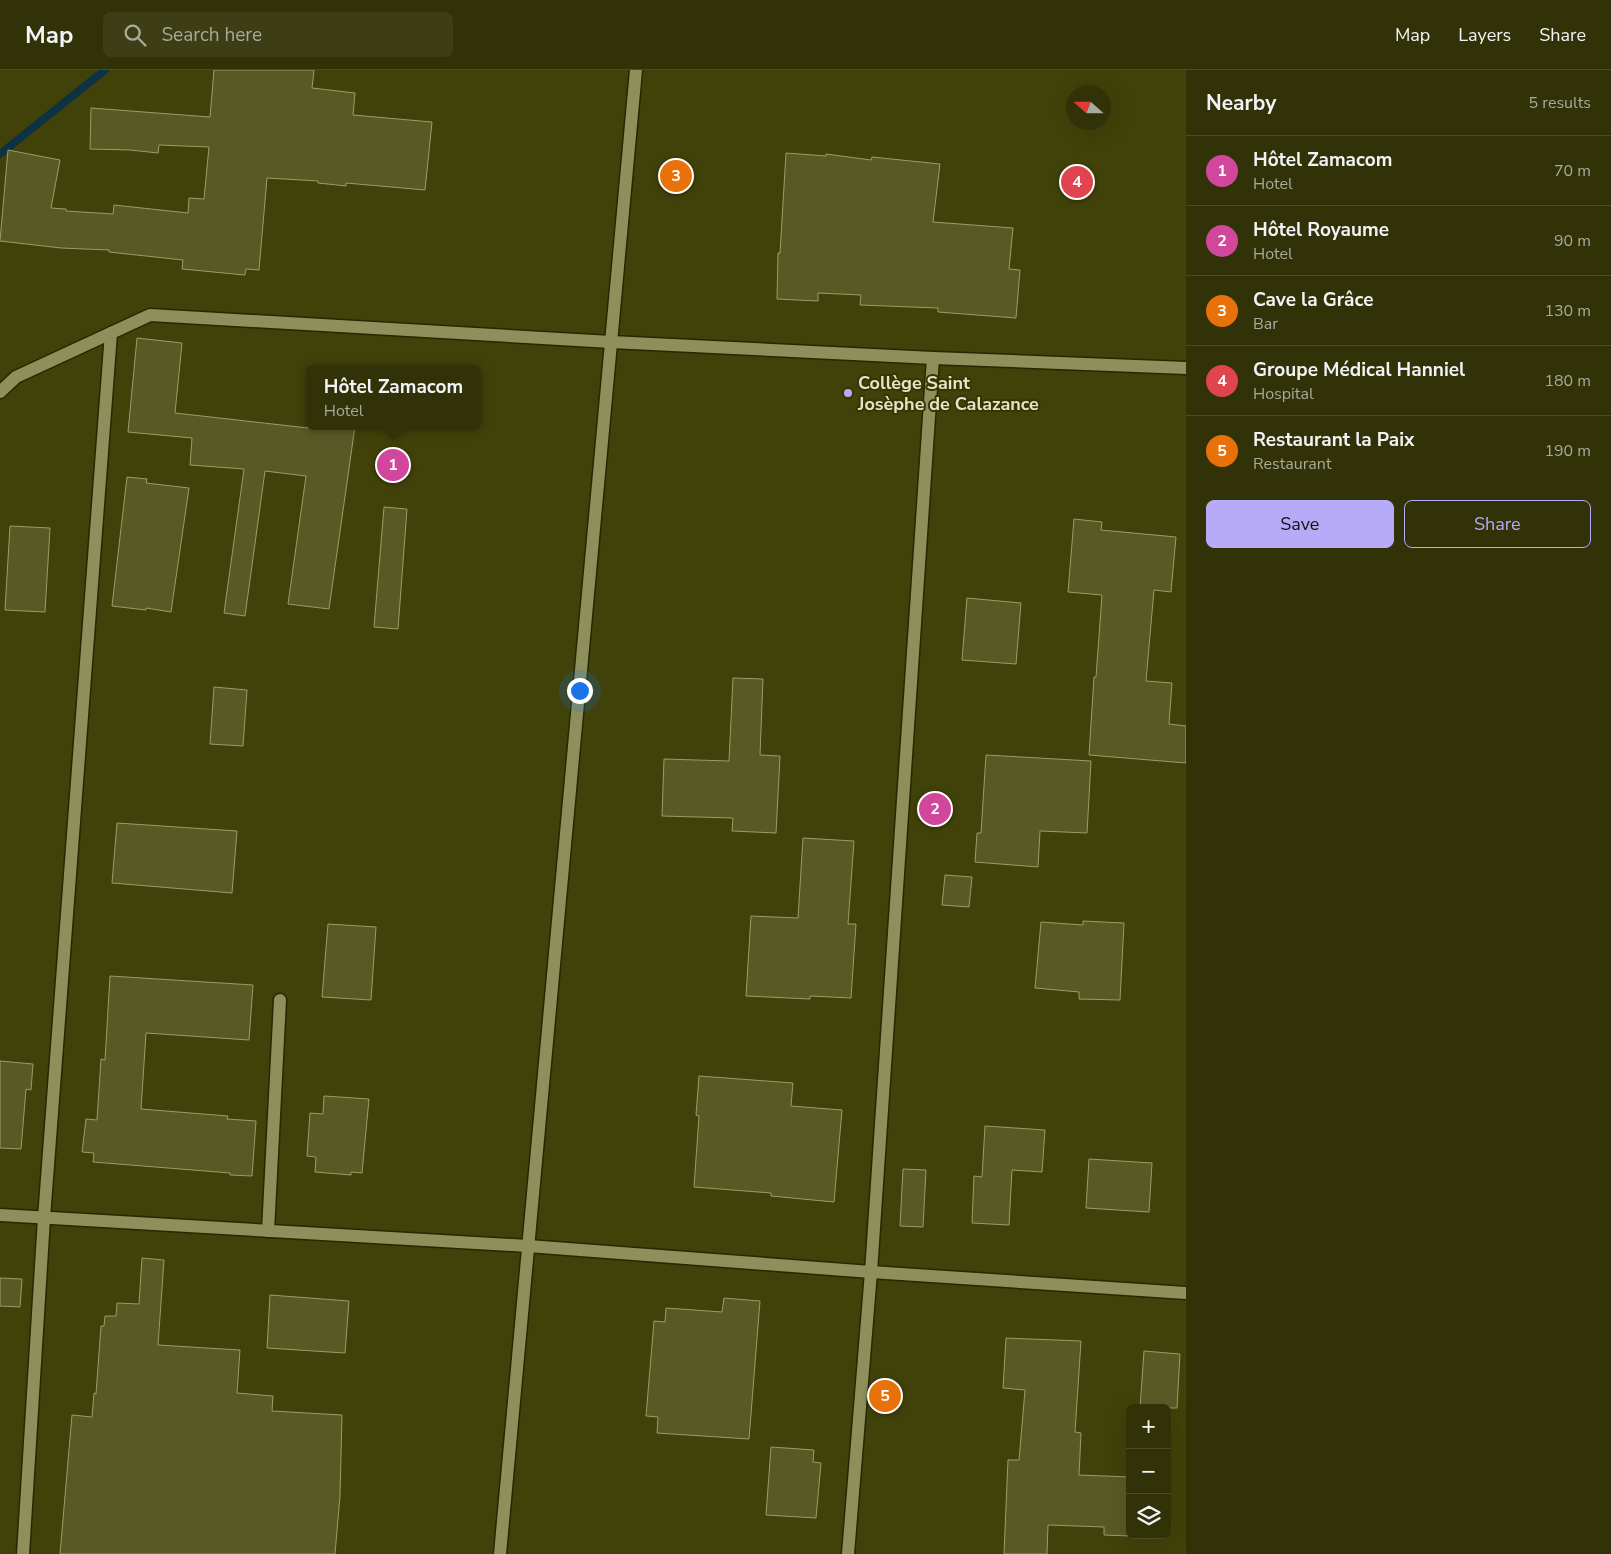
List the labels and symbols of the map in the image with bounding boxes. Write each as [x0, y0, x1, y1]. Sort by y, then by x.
north arrow [1066, 85, 1111, 130]
pin: 3 [660, 157, 692, 195]
pin: 4 [1061, 163, 1093, 201]
place label: Collège Saint Josèphe de Calazance [857, 371, 1039, 416]
marker: Collège Saint Josèphe de Calazance [842, 387, 854, 399]
pin: 1 [377, 446, 409, 484]
your location [567, 678, 593, 704]
pin: 2 [919, 790, 951, 828]
pin: 5 [869, 1377, 901, 1415]

